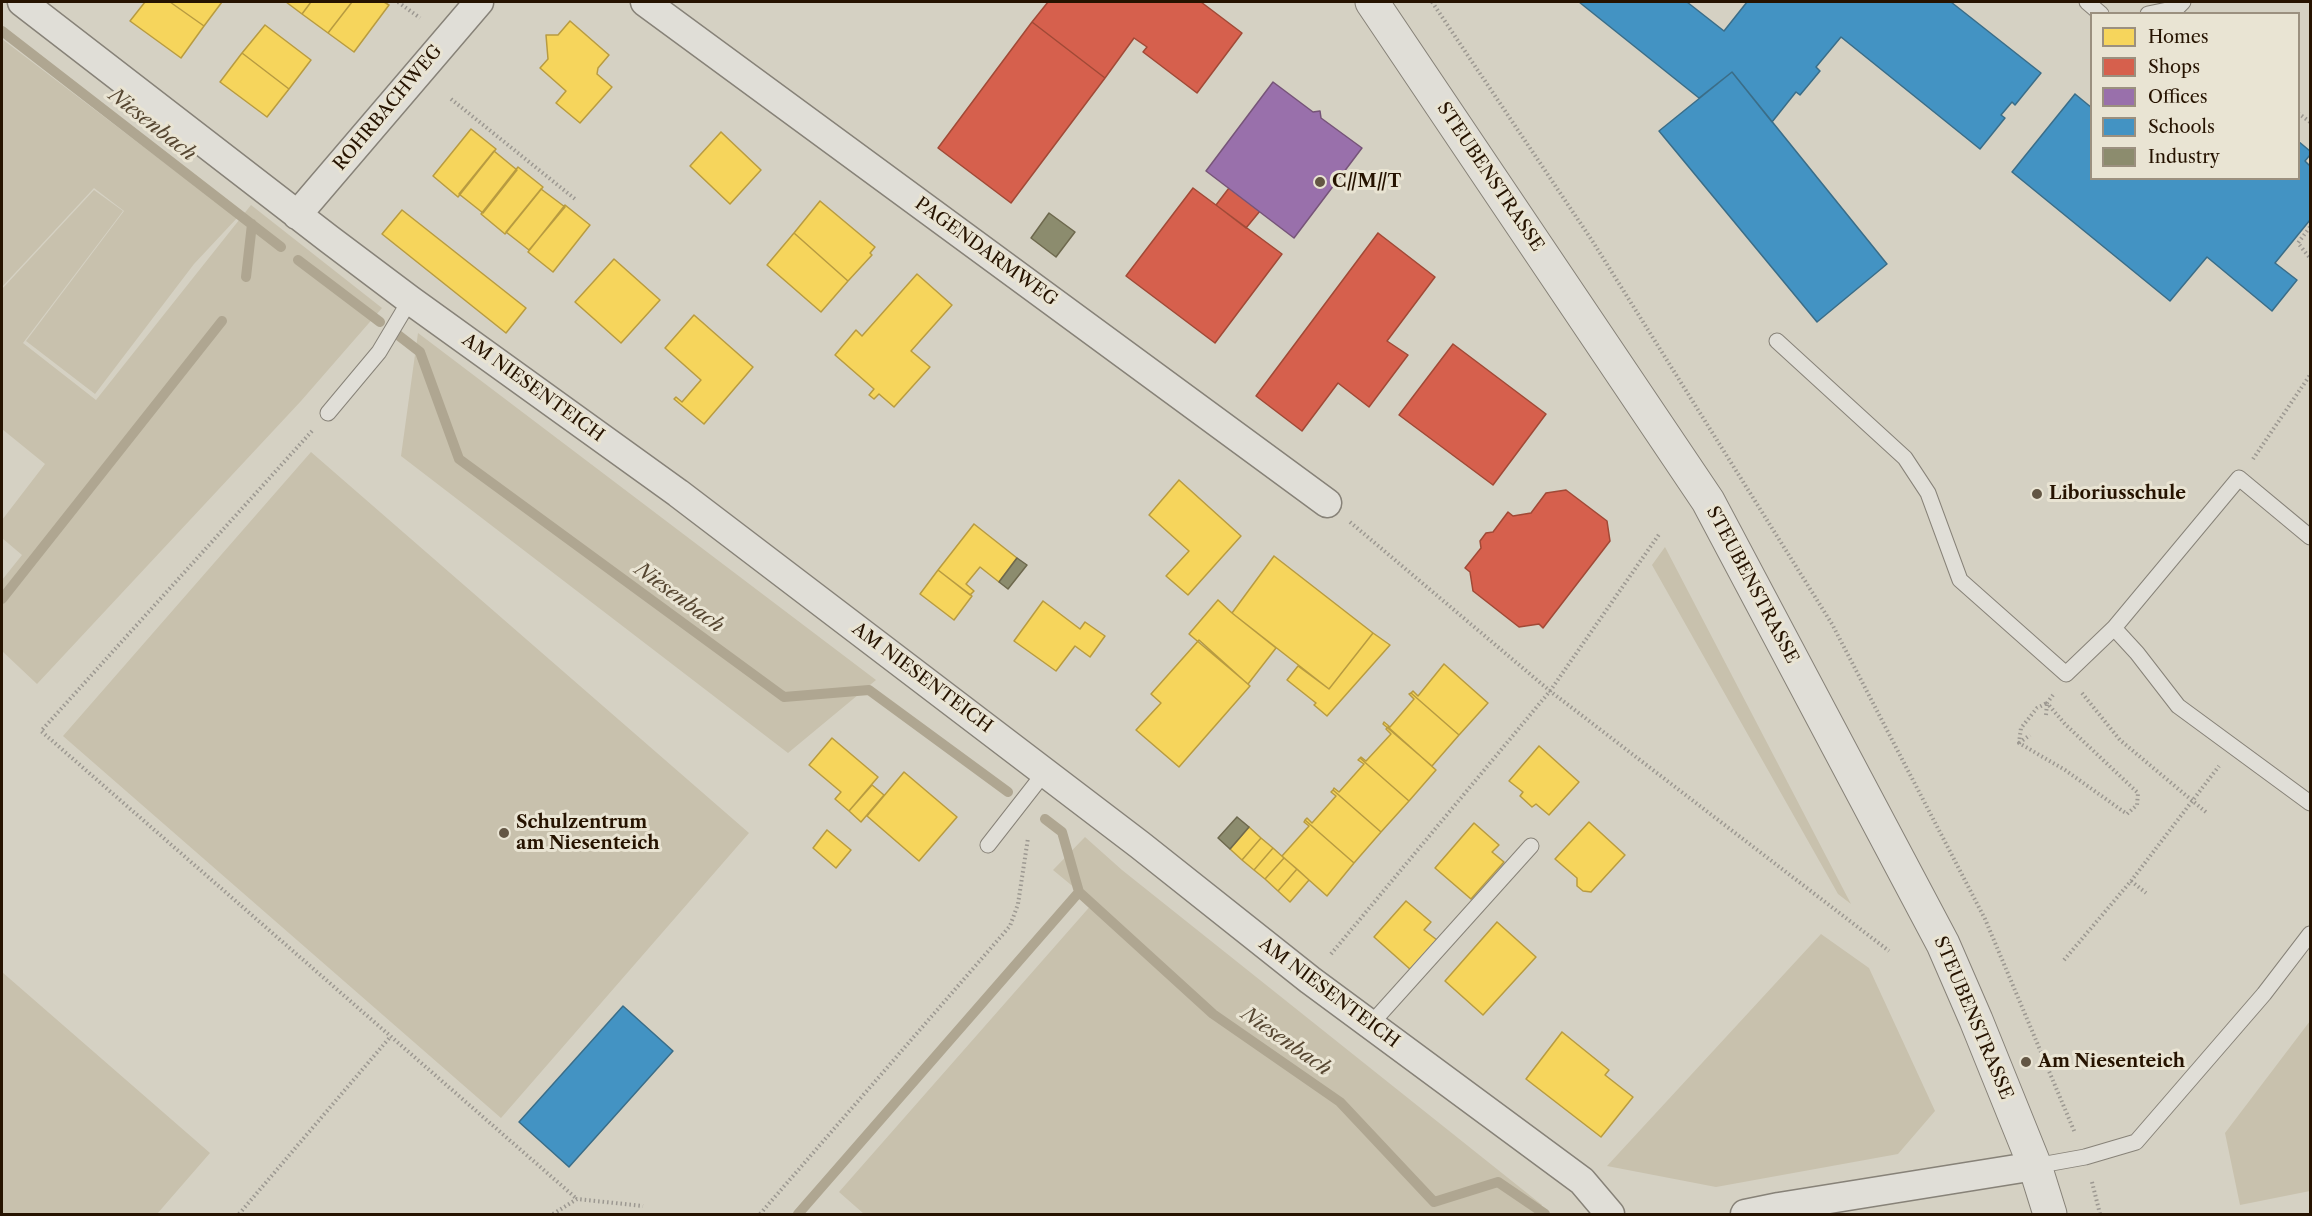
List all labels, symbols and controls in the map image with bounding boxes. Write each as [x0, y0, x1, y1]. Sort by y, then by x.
legend [2090, 12, 2300, 180]
text: Homes [2148, 26, 2209, 48]
street label: ROHRBACHWEG [329, 41, 447, 175]
text: Shops [2148, 56, 2200, 78]
water label: Niesenbach [104, 83, 200, 167]
text: Offices [2148, 86, 2208, 108]
street label: STEUBENSTRASSE [1432, 98, 1548, 256]
text: Schools [2148, 116, 2215, 138]
text: Industry [2148, 146, 2220, 168]
place label: C//M//T [1332, 171, 1401, 193]
marker: C//M//T [1313, 175, 1327, 189]
street label: PAGENDARMWEG [911, 193, 1061, 311]
street label: AM NIESENTEICH [458, 329, 608, 447]
place label: Liboriusschule [2049, 483, 2186, 505]
marker: Liboriusschule [2030, 487, 2044, 501]
street label: STEUBENSTRASSE [1701, 503, 1803, 667]
water label: Niesenbach [630, 558, 728, 638]
street label: AM NIESENTEICH [848, 618, 996, 738]
place label: Schulzentrum am Niesenteich [516, 812, 660, 854]
marker: Schulzentrum am Niesenteich [497, 826, 511, 840]
street label: AM NIESENTEICH [1255, 933, 1403, 1053]
street label: STEUBENSTRASSE [1929, 933, 2017, 1103]
water label: Niesenbach [1236, 1002, 1336, 1082]
place label: Am Niesenteich [2038, 1051, 2185, 1073]
marker: Am Niesenteich [2019, 1055, 2033, 1069]

